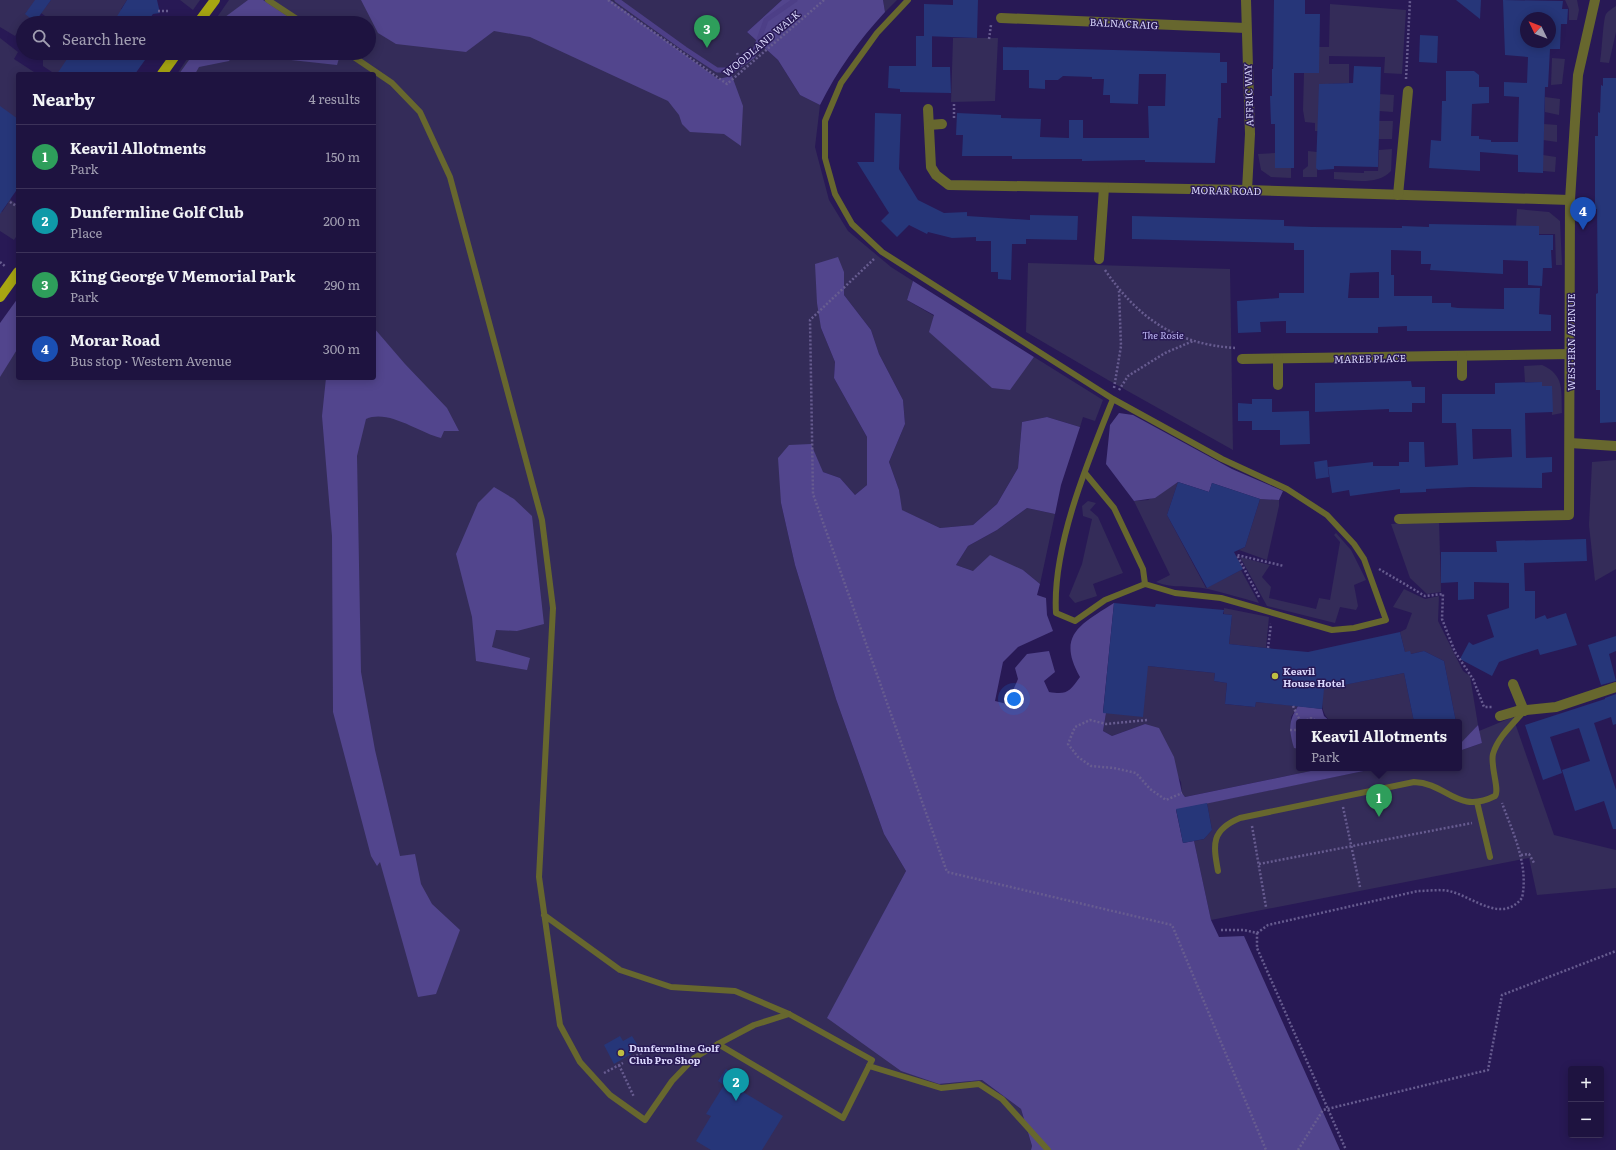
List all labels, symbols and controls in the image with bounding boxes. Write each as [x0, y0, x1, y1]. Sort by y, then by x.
street label: WOODLAND WALK [719, 6, 803, 80]
north arrow [1520, 12, 1556, 48]
street label: BALNACRAIG [1089, 14, 1159, 32]
pin: 3 [694, 15, 720, 48]
search box [16, 16, 376, 60]
icon: search [30, 27, 52, 49]
text: Search here [62, 27, 146, 50]
street label: AFFRIC WAY [1239, 63, 1257, 127]
text: Nearby [32, 86, 95, 111]
text: 4 results [309, 89, 360, 108]
text: Keavil Allotments [70, 136, 206, 159]
text: 1 [42, 147, 48, 166]
text: 150 m [325, 147, 360, 166]
text: Park [70, 159, 99, 178]
street label: MORAR ROAD [1191, 182, 1262, 198]
pin: 4 [1570, 197, 1596, 230]
text: Dunfermline Golf Club [70, 200, 244, 223]
text: 2 [42, 211, 48, 230]
text: 200 m [323, 211, 360, 230]
text: Place [70, 223, 102, 242]
text: King George V Memorial Park [70, 264, 296, 287]
text: 3 [41, 275, 49, 294]
text: 290 m [324, 275, 360, 294]
text: Park [70, 287, 99, 306]
street label: WESTERN AVENUE [1563, 293, 1578, 391]
park label: The Rosie [1142, 327, 1184, 342]
text: Morar Road [70, 328, 160, 351]
text: 4 [41, 339, 49, 358]
text: 300 m [323, 339, 360, 358]
street label: MAREE PLACE [1334, 350, 1406, 366]
text: Bus stop · Western Avenue [70, 351, 231, 370]
place label: Keavil House Hotel [1283, 663, 1345, 690]
marker: Keavil House Hotel [1270, 671, 1280, 681]
your location [1004, 689, 1024, 709]
popup [1296, 719, 1462, 771]
text: Keavil Allotments [1311, 724, 1447, 747]
text: Park [1311, 747, 1340, 766]
pin: 1 [1366, 784, 1392, 817]
place label: Dunfermline Golf Club Pro Shop [629, 1040, 721, 1067]
marker: Dunfermline Golf Club Pro Shop [616, 1048, 626, 1058]
map controls [1568, 1066, 1604, 1138]
button: + [1568, 1066, 1604, 1102]
pin: 2 [723, 1068, 749, 1101]
button: − [1568, 1102, 1604, 1138]

